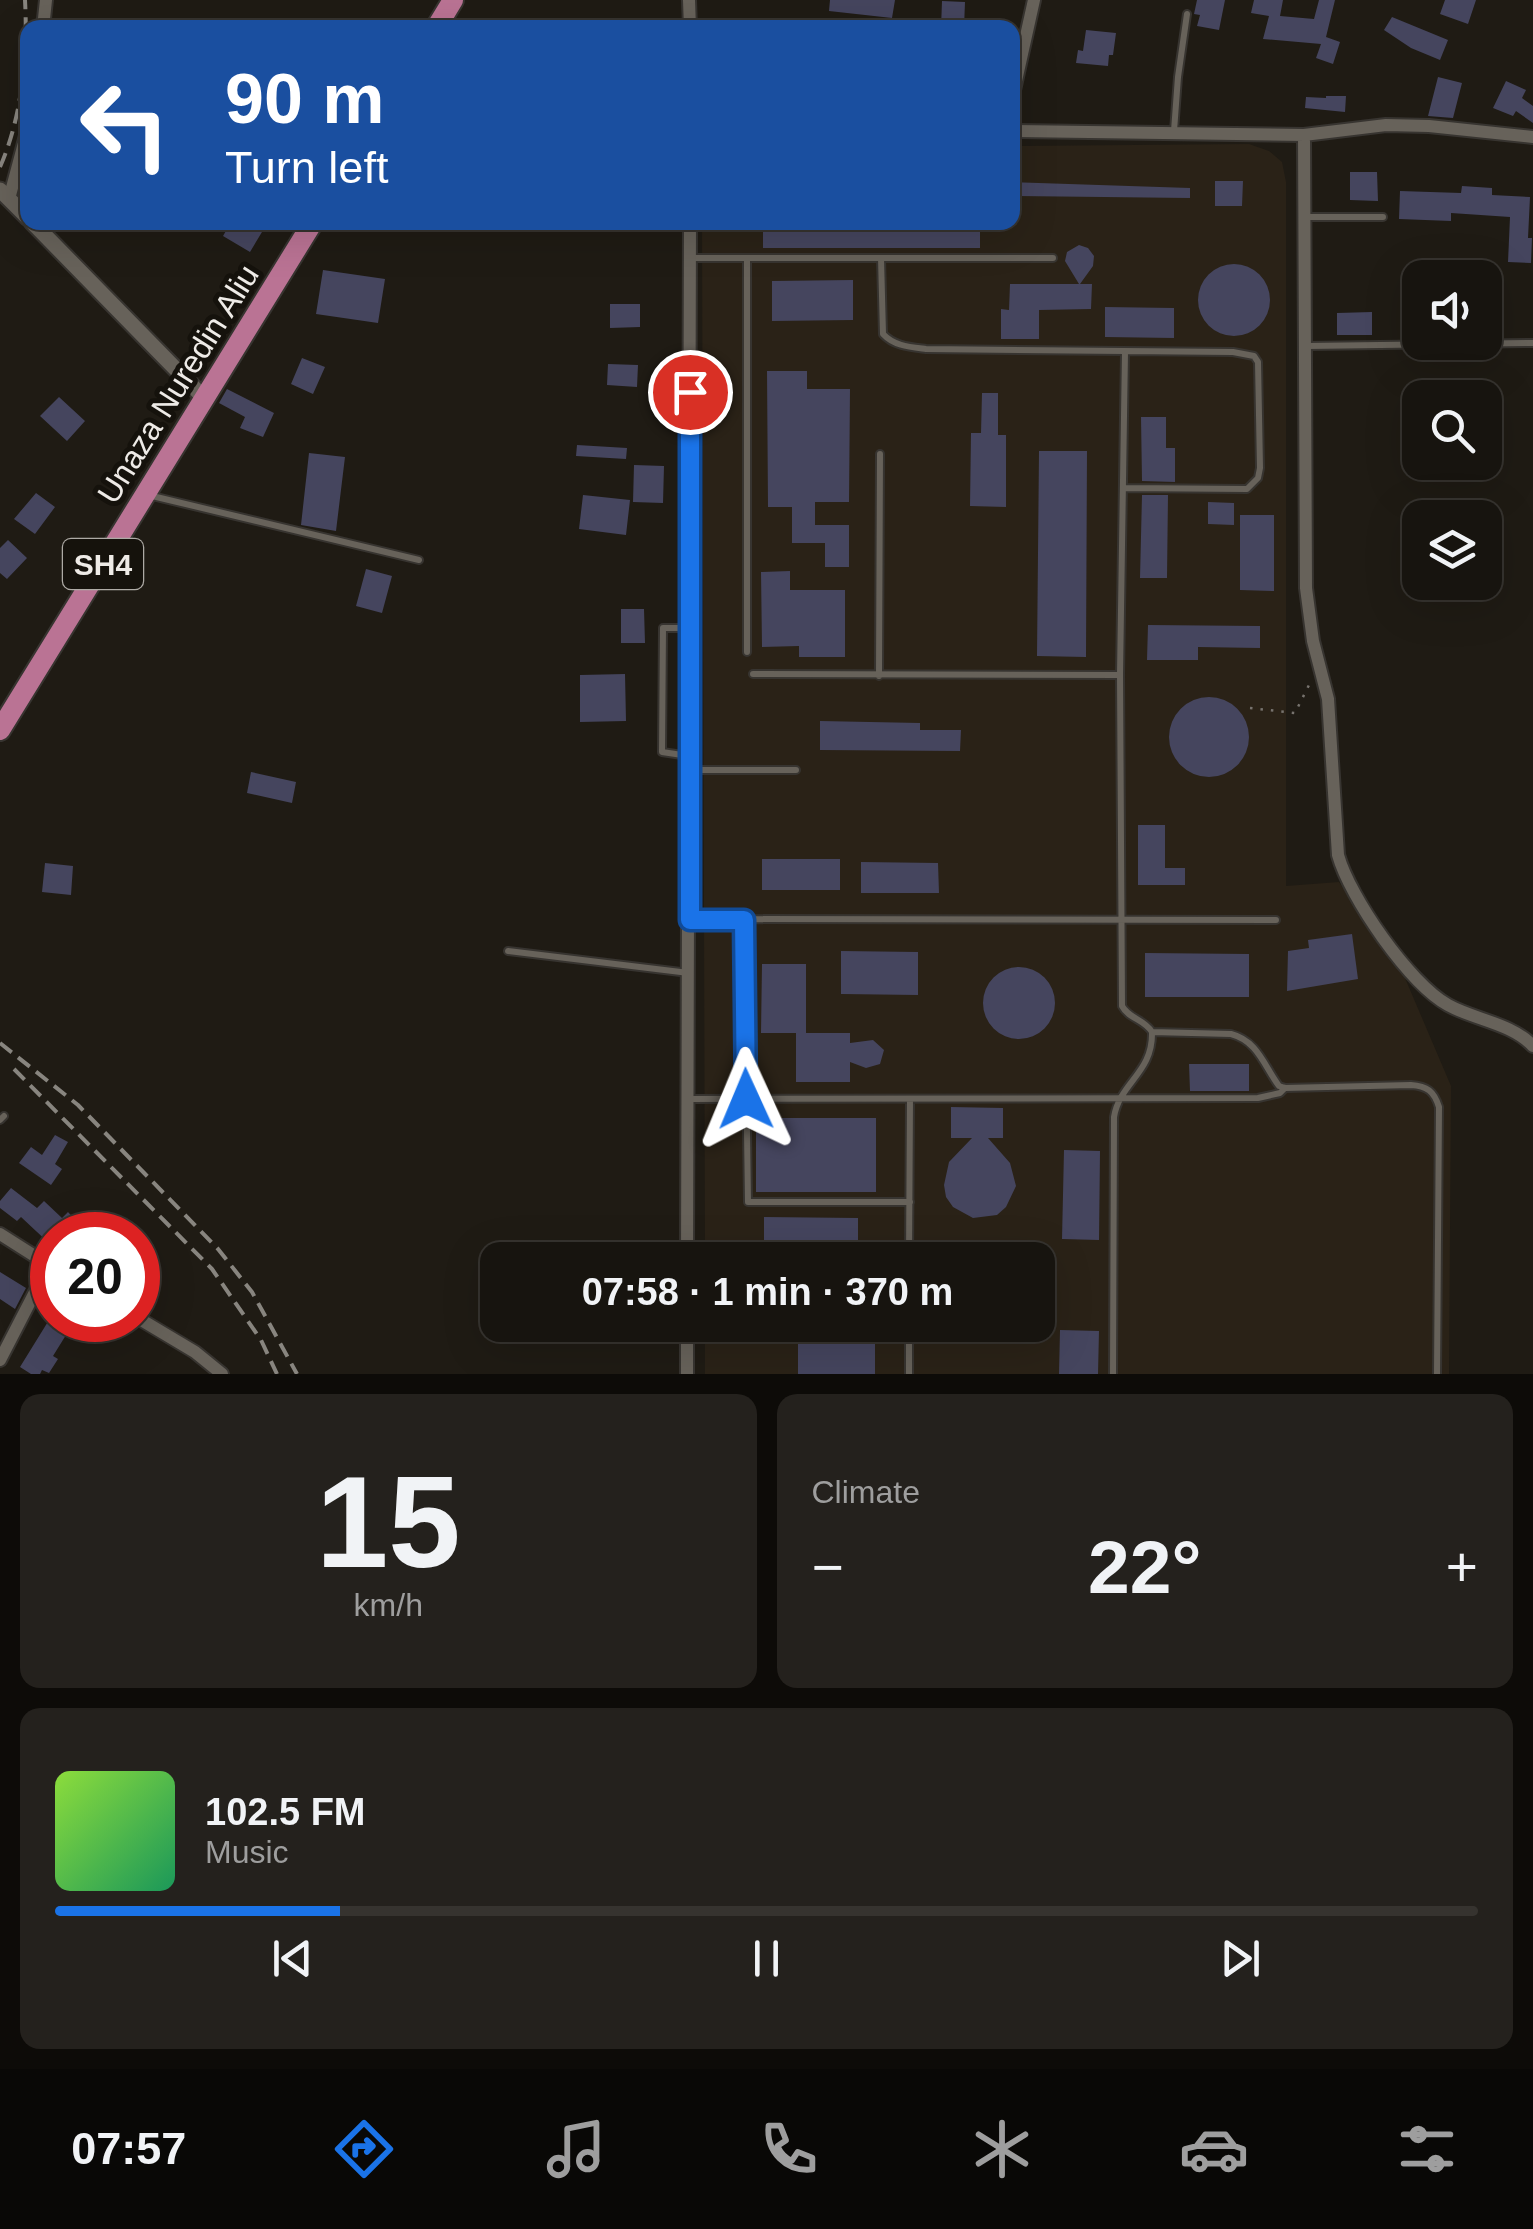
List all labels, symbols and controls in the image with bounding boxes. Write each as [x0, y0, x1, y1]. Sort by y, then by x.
icon: left [60, 60, 190, 190]
text: 90 m [225, 60, 385, 138]
text: Turn left [225, 142, 388, 193]
street label: Unaza Nuredin Aliu [90, 258, 266, 510]
map controls [1402, 260, 1502, 600]
button: sound [1402, 260, 1502, 360]
pin [648, 350, 733, 435]
icon: arrive [663, 365, 718, 420]
button: search [1402, 380, 1502, 480]
button: layers [1402, 500, 1502, 600]
road number: SH4 [63, 539, 143, 589]
position arrow [694, 1047, 798, 1151]
speed limit sign: 20 [30, 1212, 160, 1342]
text: 07:58 · 1 min · 370 m [582, 1271, 953, 1313]
text: 15 [316, 1449, 461, 1595]
text: Climate [812, 1474, 920, 1510]
text: 22° [1088, 1525, 1201, 1609]
text: − [812, 1536, 844, 1598]
text: + [1446, 1536, 1478, 1598]
text: km/h [354, 1587, 423, 1623]
text: 102.5 FM [205, 1791, 366, 1833]
text: Music [205, 1834, 289, 1870]
icon: previous [265, 1931, 320, 1986]
icon: pause [739, 1931, 794, 1986]
icon: next [1213, 1931, 1268, 1986]
icon: directions [329, 2114, 399, 2184]
icon: music [541, 2114, 611, 2184]
icon: phone [754, 2114, 824, 2184]
icon: climate [967, 2114, 1037, 2184]
icon: car [1179, 2114, 1249, 2184]
icon: filters [1392, 2114, 1462, 2184]
text: 07:57 [71, 2123, 186, 2174]

